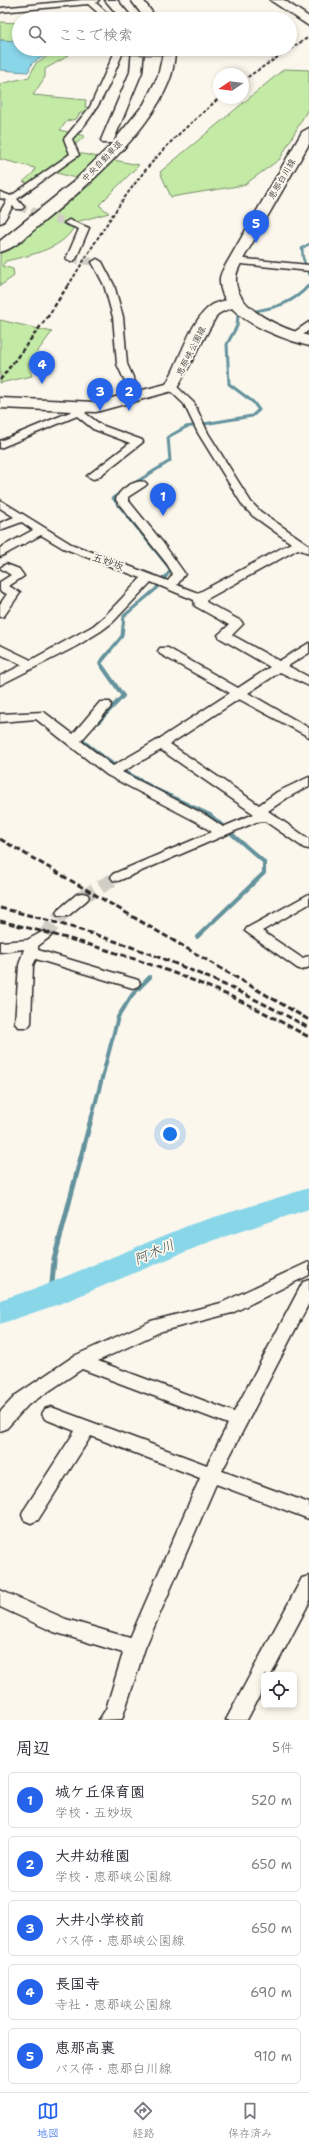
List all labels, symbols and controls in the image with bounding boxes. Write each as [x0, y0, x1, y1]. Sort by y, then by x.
search box [12, 12, 297, 56]
icon: search [26, 23, 48, 45]
text: ここで検索 [58, 25, 133, 45]
north arrow [213, 68, 249, 104]
street label: 中央自動車道 [79, 137, 125, 185]
street label: 恵那白川線 [266, 157, 298, 201]
pin: 5 [243, 210, 269, 243]
street label: 恵那峡公園線 [173, 324, 209, 378]
pin: 4 [29, 351, 55, 384]
pin: 3 [87, 378, 113, 411]
pin: 2 [116, 378, 142, 411]
pin: 1 [150, 483, 176, 516]
street label: 五妙坂 [90, 550, 126, 574]
your location [160, 1124, 180, 1144]
water label: 阿木川 [131, 1236, 177, 1268]
map controls [261, 1672, 297, 1708]
button: locate [261, 1672, 297, 1708]
text: 周辺 [16, 1737, 50, 1759]
text: 5件 [272, 1739, 293, 1756]
text: 城ケ丘保育園 [55, 1782, 145, 1802]
text: 1 [27, 1792, 33, 1809]
text: 520 m [251, 1792, 292, 1809]
text: 学校 · 五妙坂 [55, 1804, 133, 1821]
text: 大井幼稚園 [55, 1846, 130, 1866]
text: 2 [25, 1856, 35, 1873]
text: 650 m [251, 1856, 292, 1873]
text: 学校 · 恵那峡公園線 [55, 1868, 172, 1885]
text: 大井小学校前 [55, 1910, 145, 1930]
text: 3 [25, 1920, 35, 1937]
text: 650 m [251, 1920, 292, 1937]
text: バス停 · 恵那峡公園線 [55, 1932, 185, 1949]
text: 長国寺 [55, 1974, 100, 1994]
text: 4 [25, 1984, 35, 2001]
text: 690 m [250, 1984, 292, 2001]
text: 寺社 · 恵那峡公園線 [55, 1996, 172, 2013]
text: 恵那高裏 [55, 2038, 115, 2058]
text: 5 [26, 2048, 34, 2065]
text: 910 m [254, 2048, 292, 2065]
text: バス停 · 恵那白川線 [55, 2060, 172, 2077]
tab: 地図 [37, 2100, 59, 2141]
tab: 経路 [132, 2100, 154, 2141]
tab: 保存済み [228, 2100, 272, 2141]

